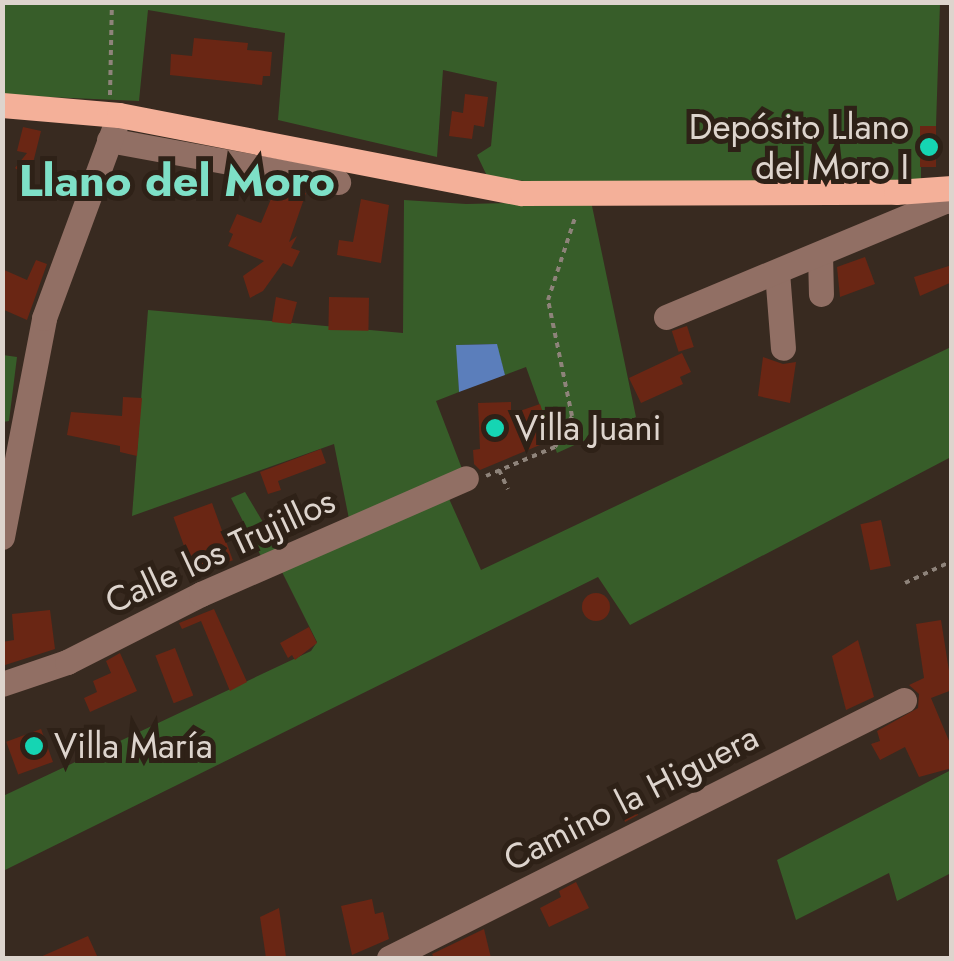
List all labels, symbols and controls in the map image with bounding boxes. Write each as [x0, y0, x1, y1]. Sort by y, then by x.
place label: Depósito Llano del Moro I [689, 106, 909, 188]
marker: Depósito Llano del Moro I [918, 136, 940, 158]
district label: Llano del Moro [19, 154, 335, 208]
place label: Villa Juani [515, 407, 662, 449]
marker: Villa Juani [484, 417, 506, 439]
street label: Calle los Trujillos [99, 480, 341, 622]
street label: Camino la Higuera [497, 716, 765, 880]
place label: Villa María [54, 725, 213, 767]
marker: Villa María [23, 735, 45, 757]

